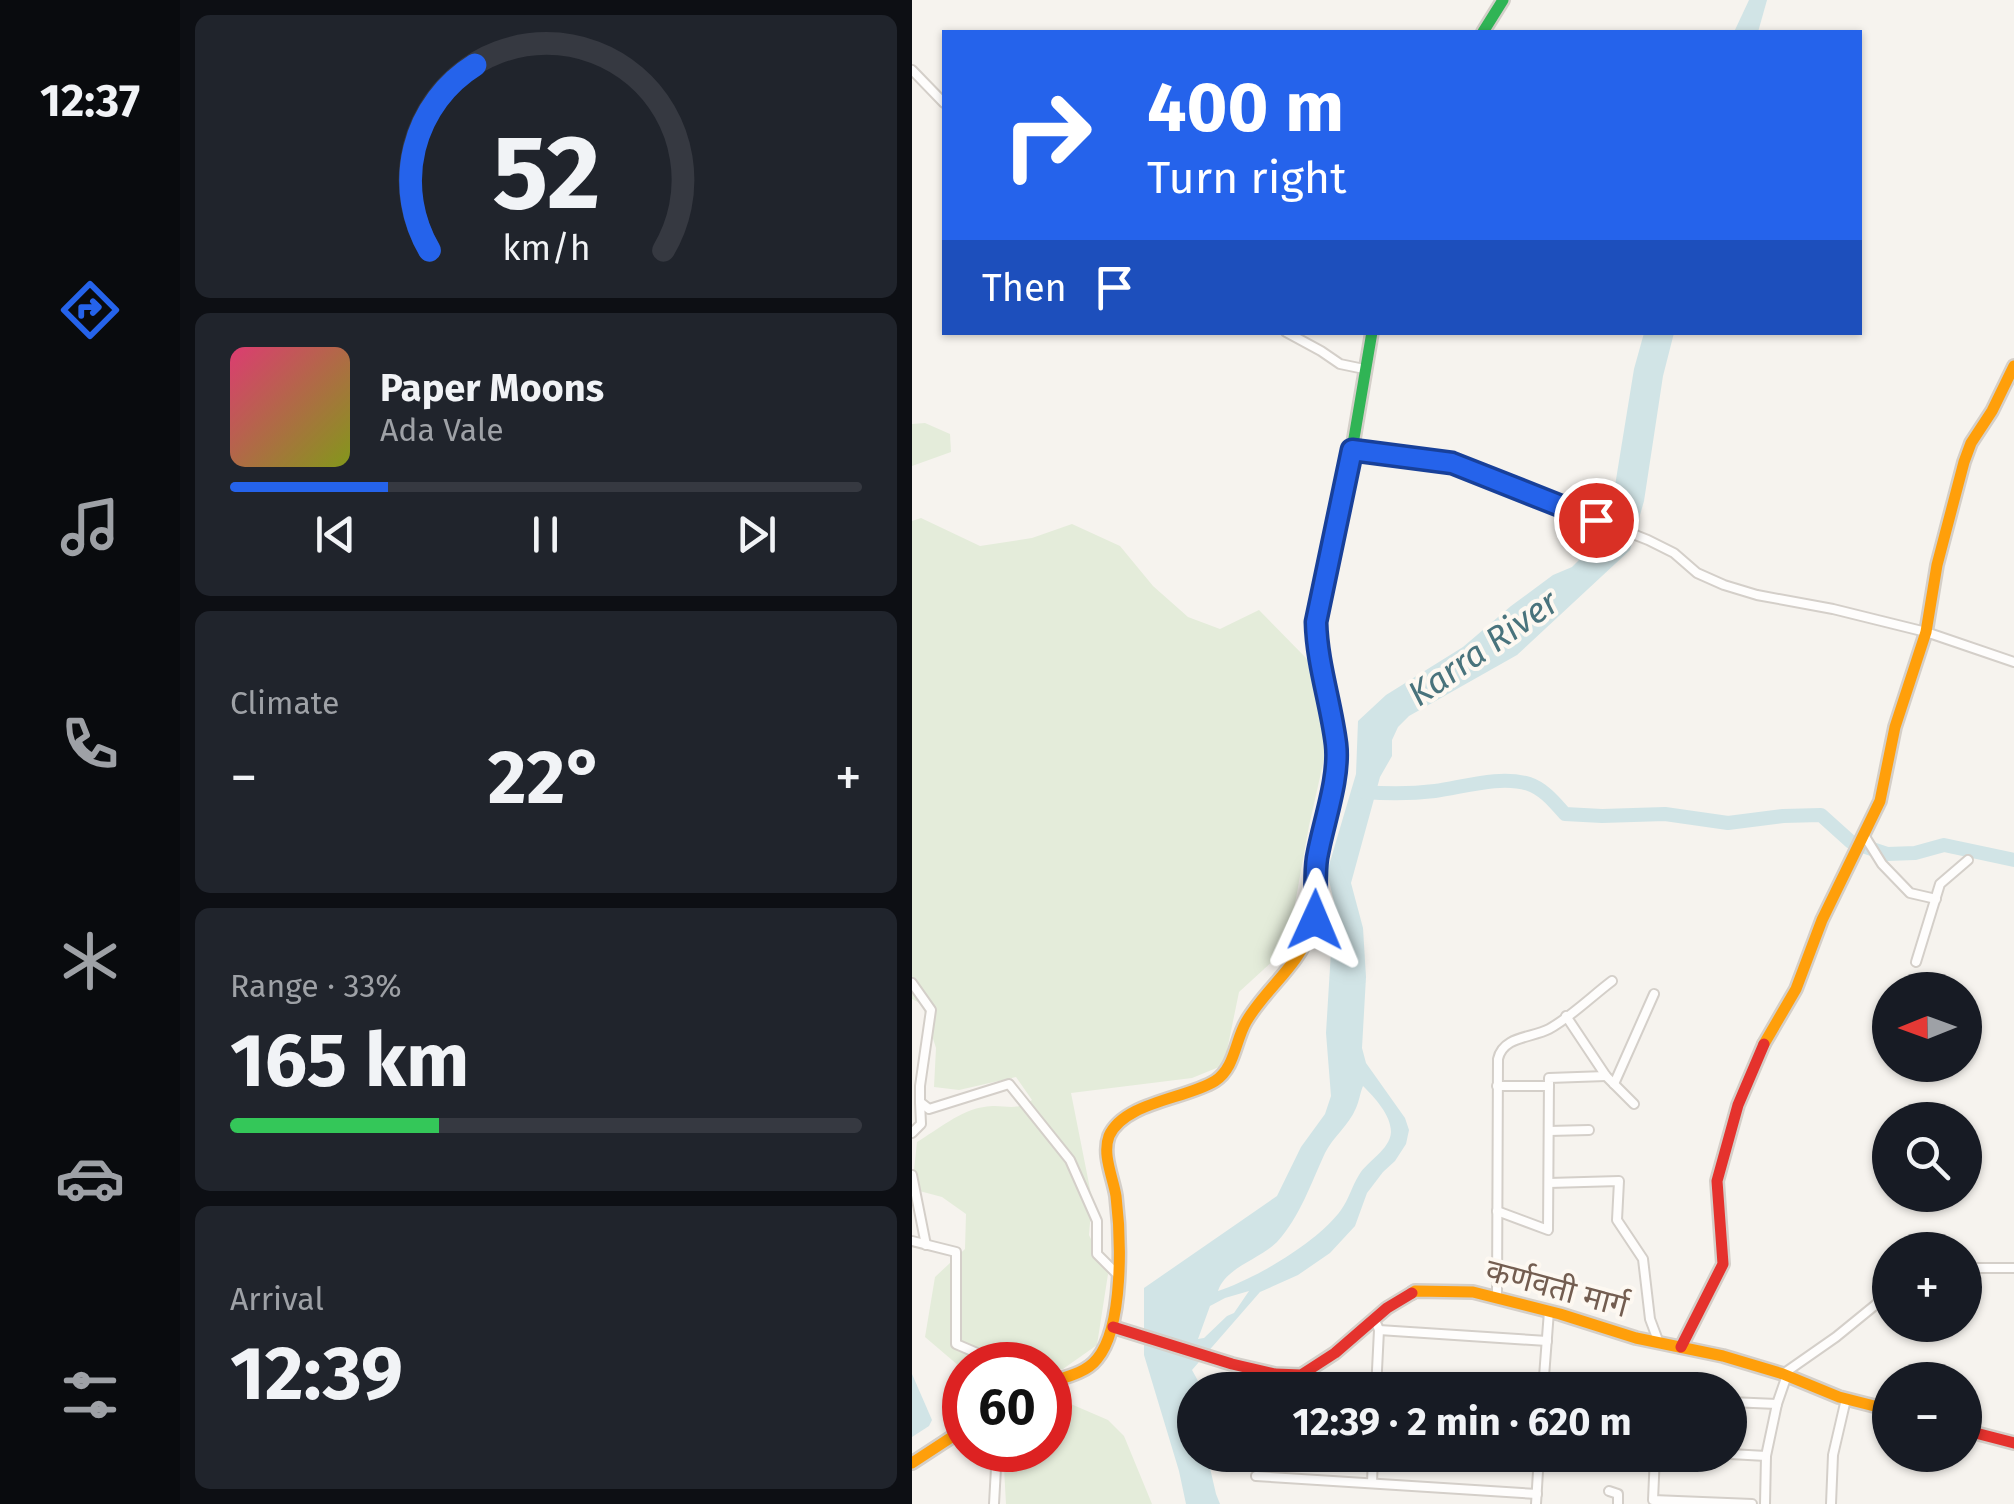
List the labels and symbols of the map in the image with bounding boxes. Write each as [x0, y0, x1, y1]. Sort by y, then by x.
pin [1554, 478, 1639, 563]
water label: Karra River [1400, 580, 1567, 715]
position arrow [1263, 868, 1367, 972]
north arrow [1872, 972, 1982, 1082]
street label: कर्णवती मार्ग [1482, 1251, 1633, 1325]
speed limit sign: 60 [942, 1342, 1072, 1472]

